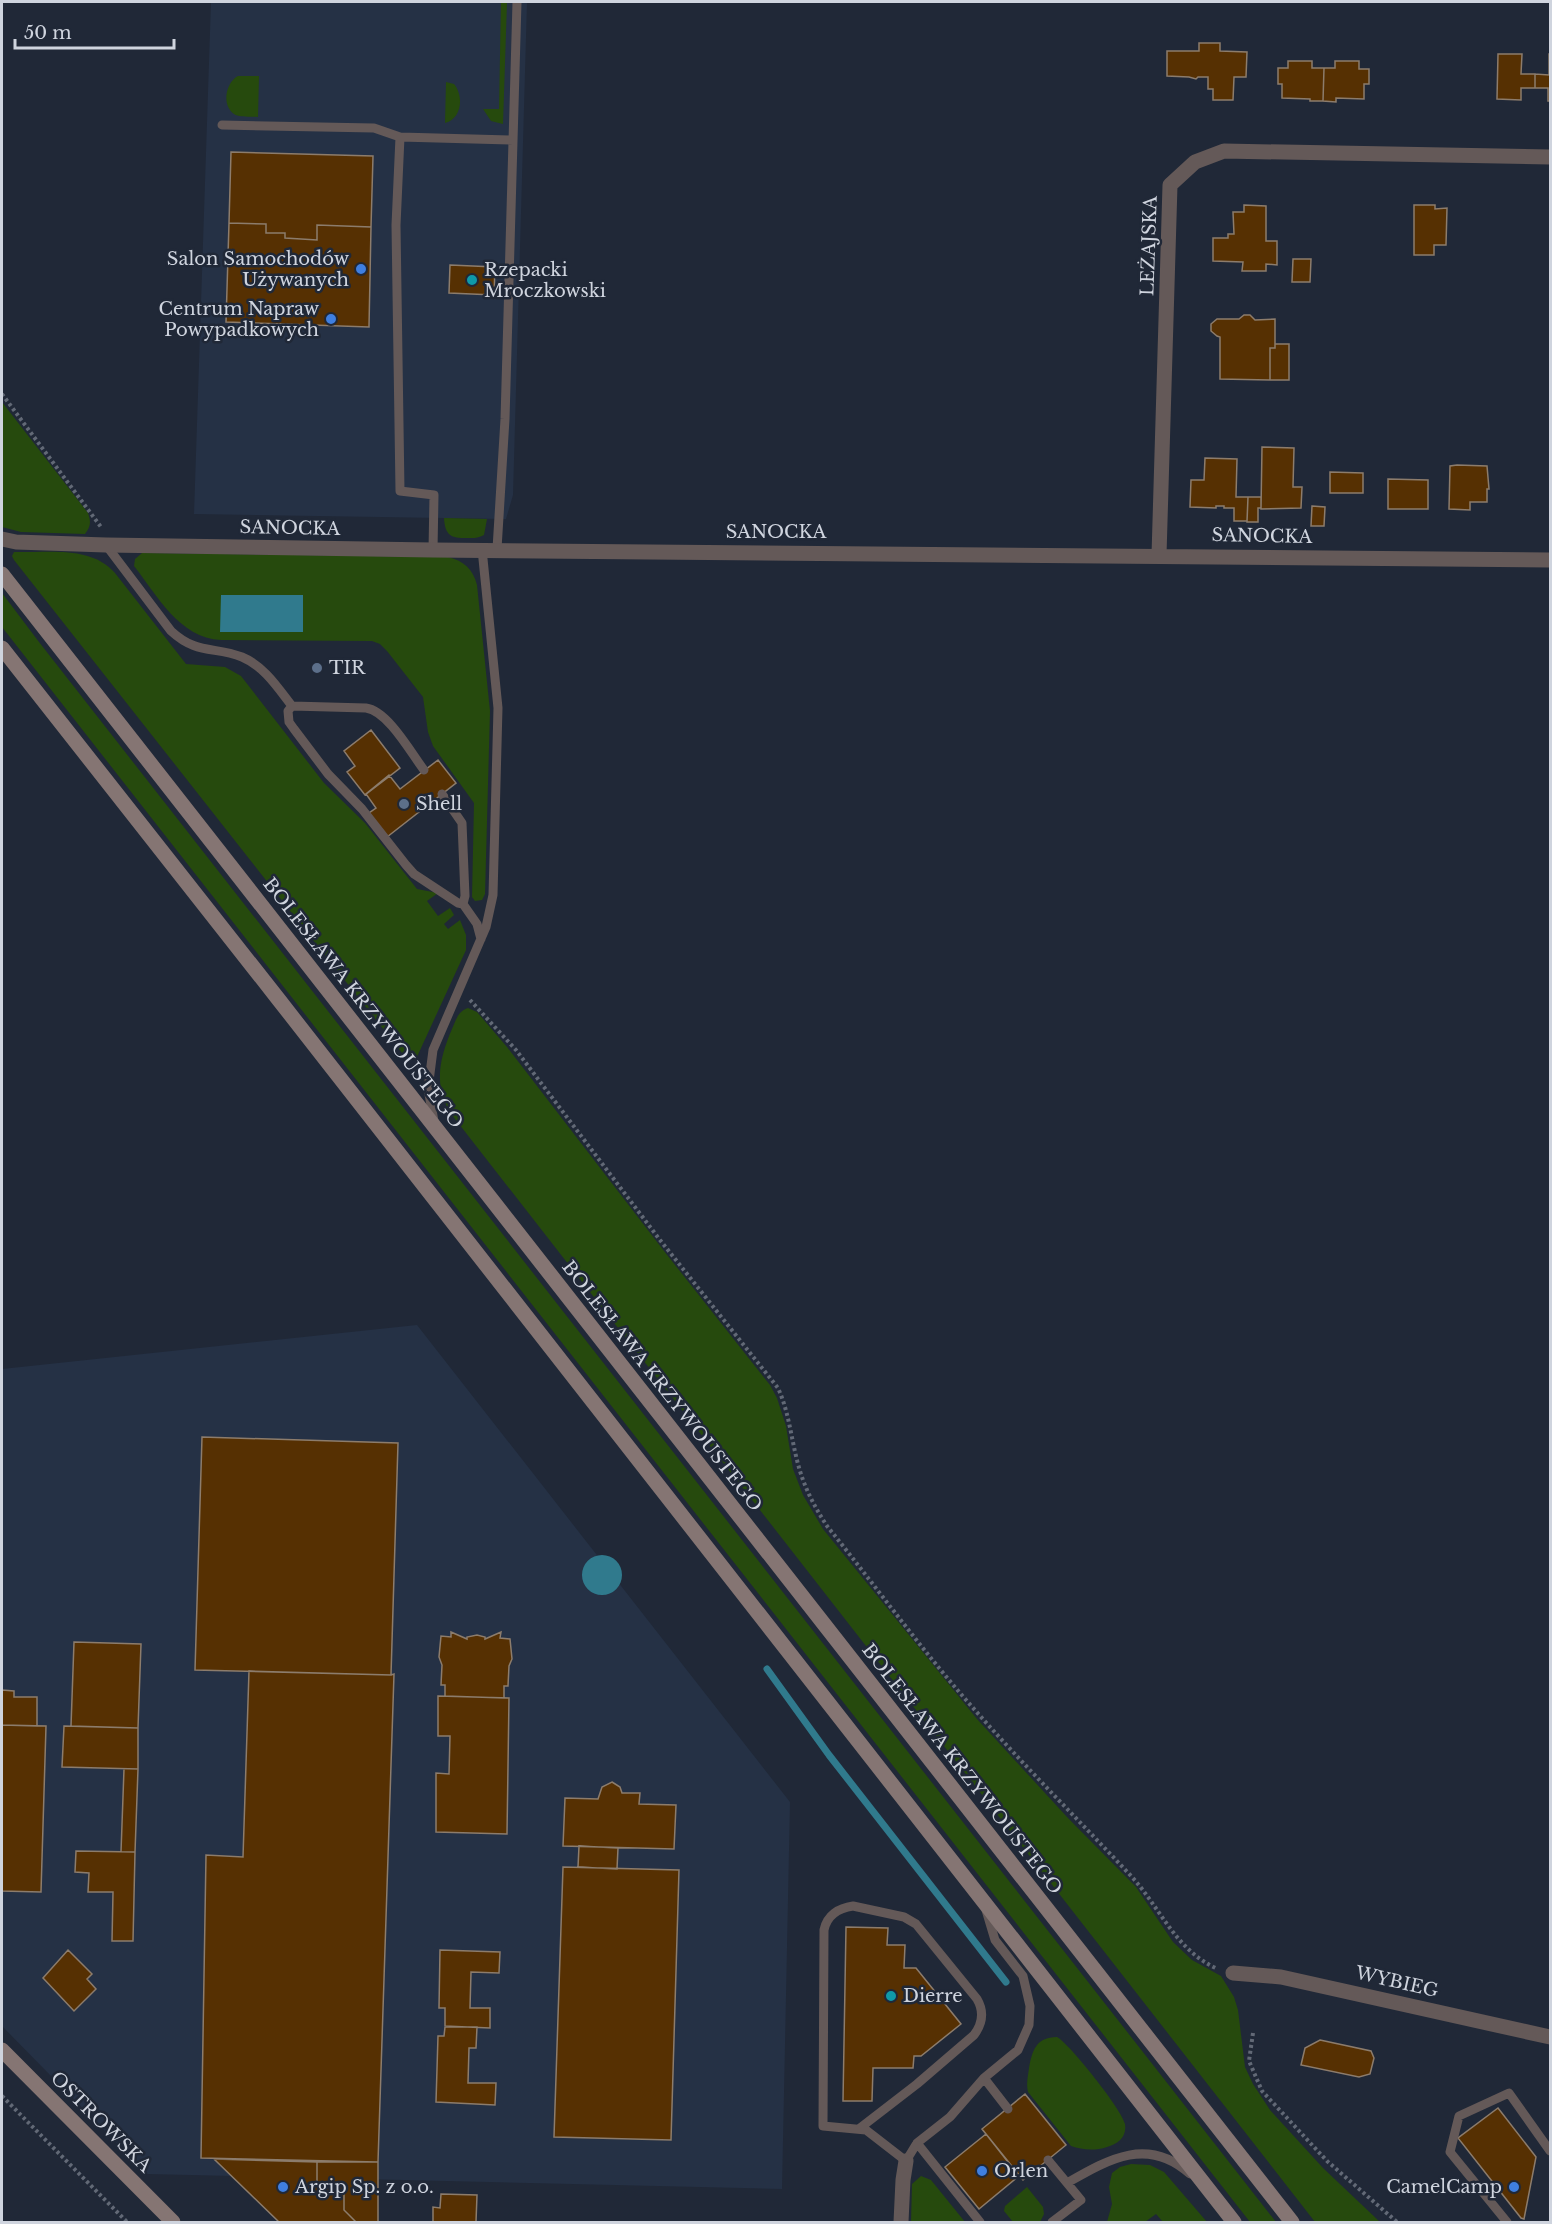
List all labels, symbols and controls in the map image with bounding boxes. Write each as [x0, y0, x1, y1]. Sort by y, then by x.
scale bar [15, 12, 174, 50]
text: 50 m [24, 22, 72, 44]
street label: LEŻAJSKA [1135, 194, 1162, 297]
place label: Salon Samochodów Używanych [167, 248, 350, 291]
place label: Rzepacki Mroczkowski [484, 259, 606, 302]
marker: Salon Samochodów Używanych [354, 262, 368, 276]
marker: Rzepacki Mroczkowski [465, 273, 479, 287]
place label: Centrum Napraw Powypadkowych [159, 298, 320, 341]
marker: Centrum Napraw Powypadkowych [324, 312, 338, 326]
street label: SANOCKA [240, 516, 342, 540]
street label: SANOCKA [726, 521, 827, 543]
street label: SANOCKA [1212, 524, 1314, 548]
place label: TIR [329, 657, 366, 679]
marker: TIR [310, 661, 324, 675]
place label: Shell [416, 793, 462, 815]
marker: Shell [397, 797, 411, 811]
street label: BOLESŁAWA KRZYWOUSTEGO [258, 873, 468, 1133]
street label: BOLESŁAWA KRZYWOUSTEGO [557, 1256, 767, 1516]
street label: BOLESŁAWA KRZYWOUSTEGO [857, 1639, 1067, 1899]
street label: WYBIEG [1352, 1962, 1441, 2002]
place label: Dierre [903, 1985, 963, 2007]
marker: Dierre [884, 1989, 898, 2003]
street label: OSTROWSKA [46, 2067, 157, 2178]
place label: Orlen [994, 2160, 1048, 2182]
marker: Orlen [975, 2164, 989, 2178]
place label: Argip Sp. z o.o. [294, 2176, 434, 2198]
place label: CamelCamp [1386, 2176, 1502, 2198]
marker: Argip Sp. z o.o. [276, 2180, 290, 2194]
marker: CamelCamp [1507, 2180, 1521, 2194]

